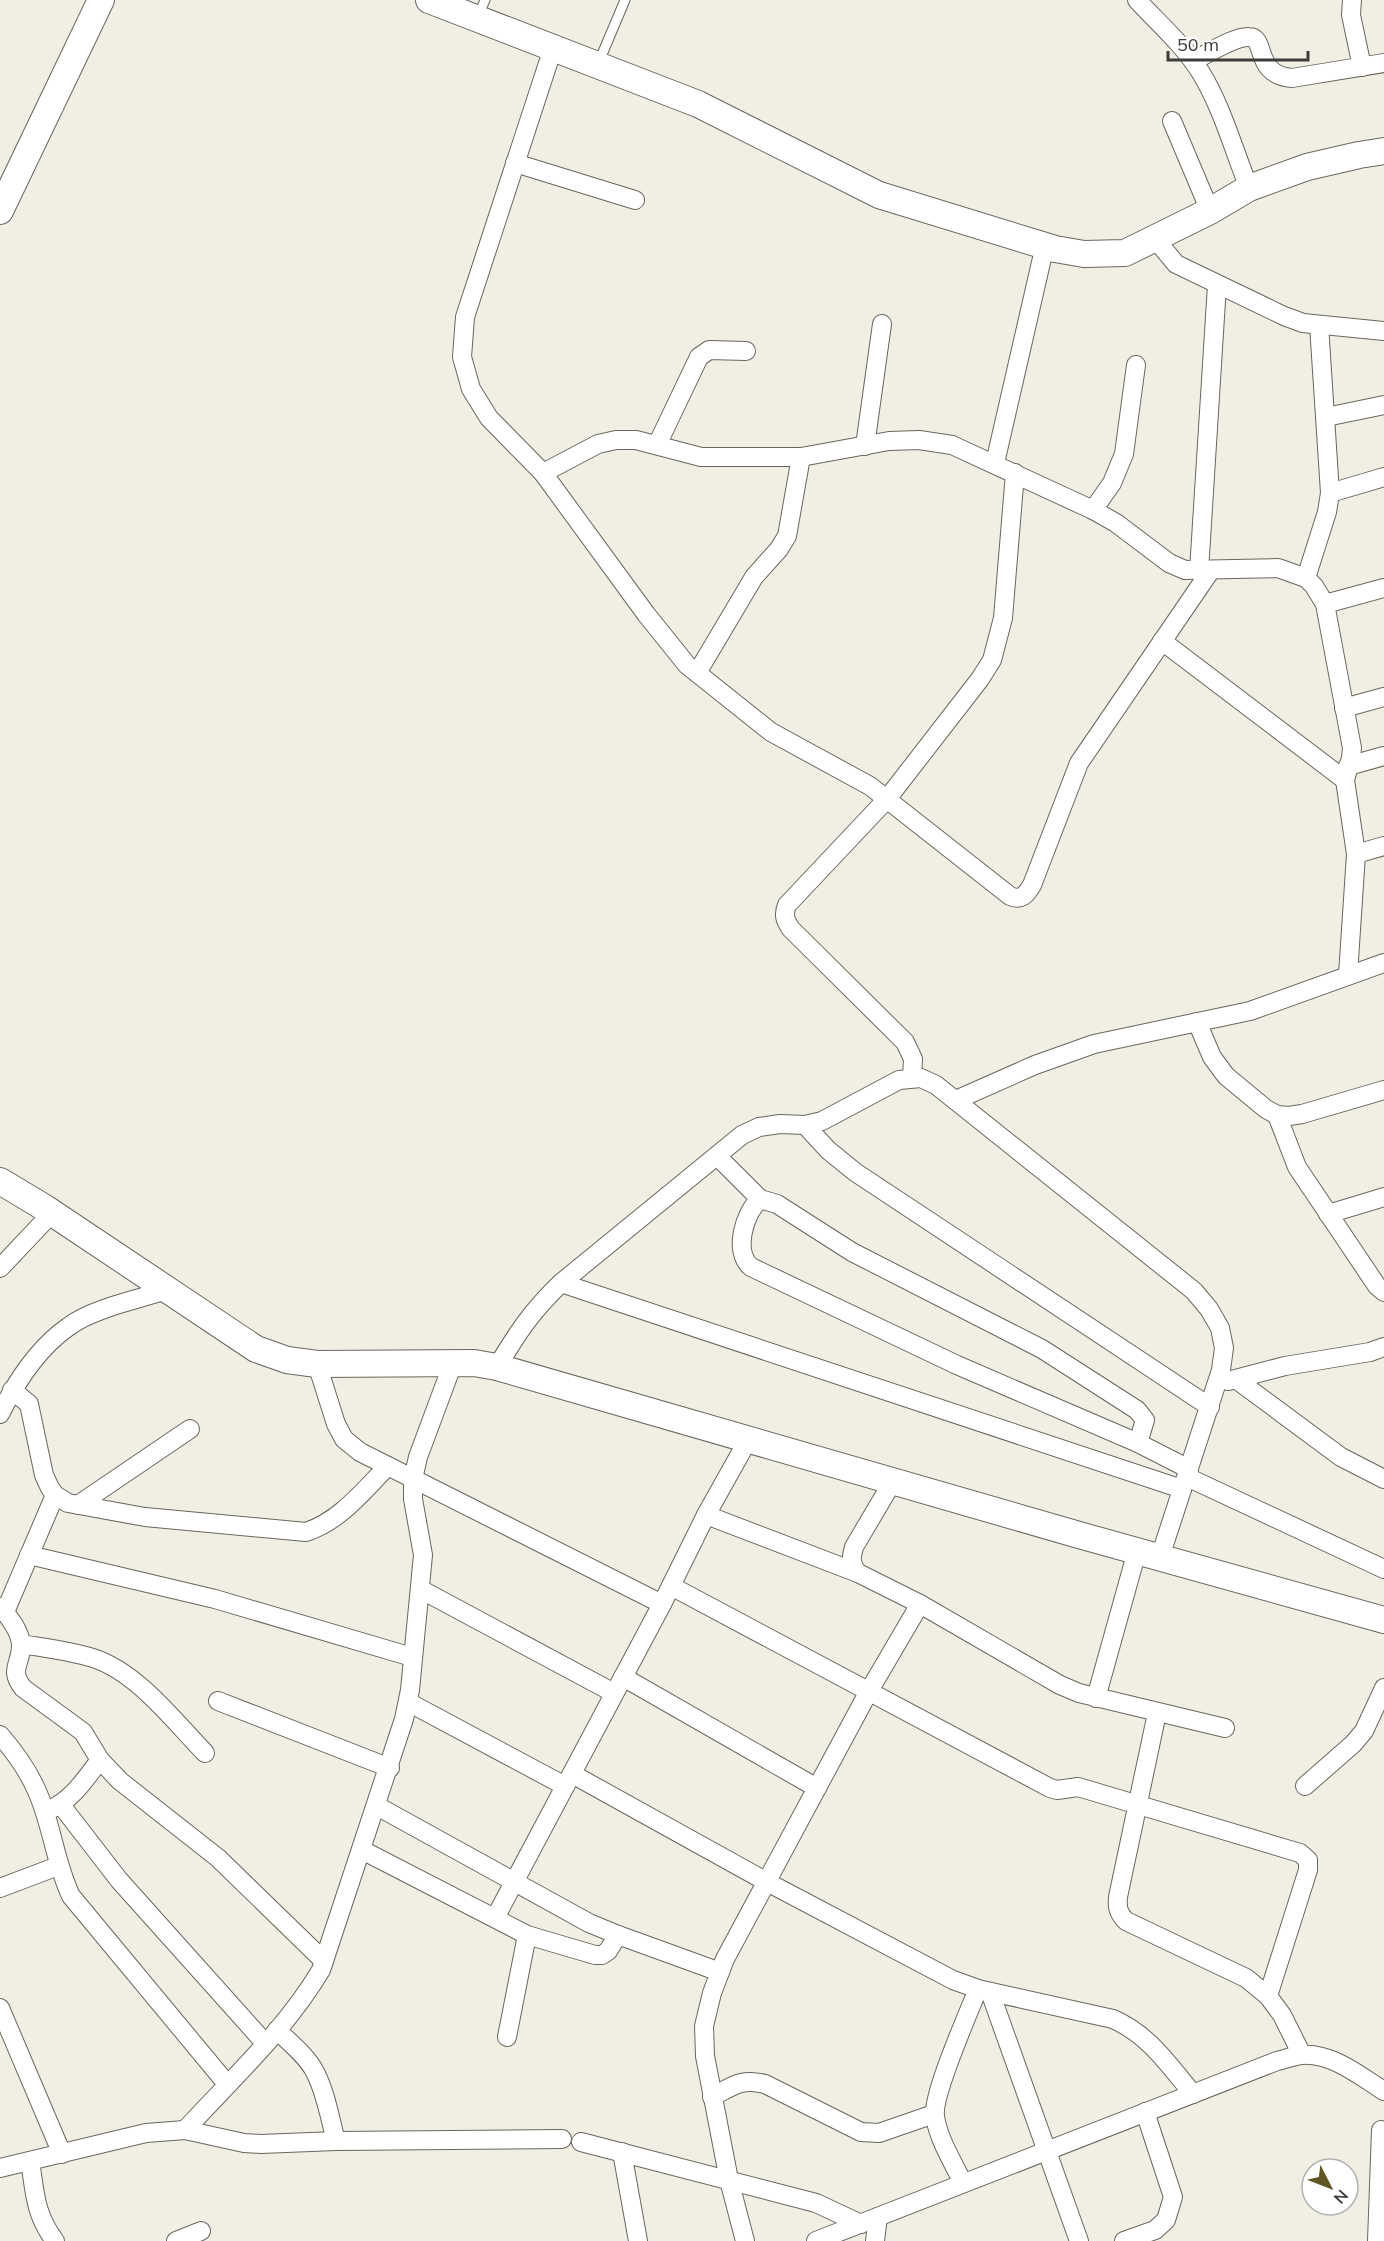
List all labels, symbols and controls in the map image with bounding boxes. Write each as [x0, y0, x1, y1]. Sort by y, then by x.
scale bar [1168, 24, 1308, 62]
text: 50 m [1177, 33, 1219, 56]
north arrow [1300, 2157, 1360, 2217]
text: N [1330, 2186, 1353, 2208]

